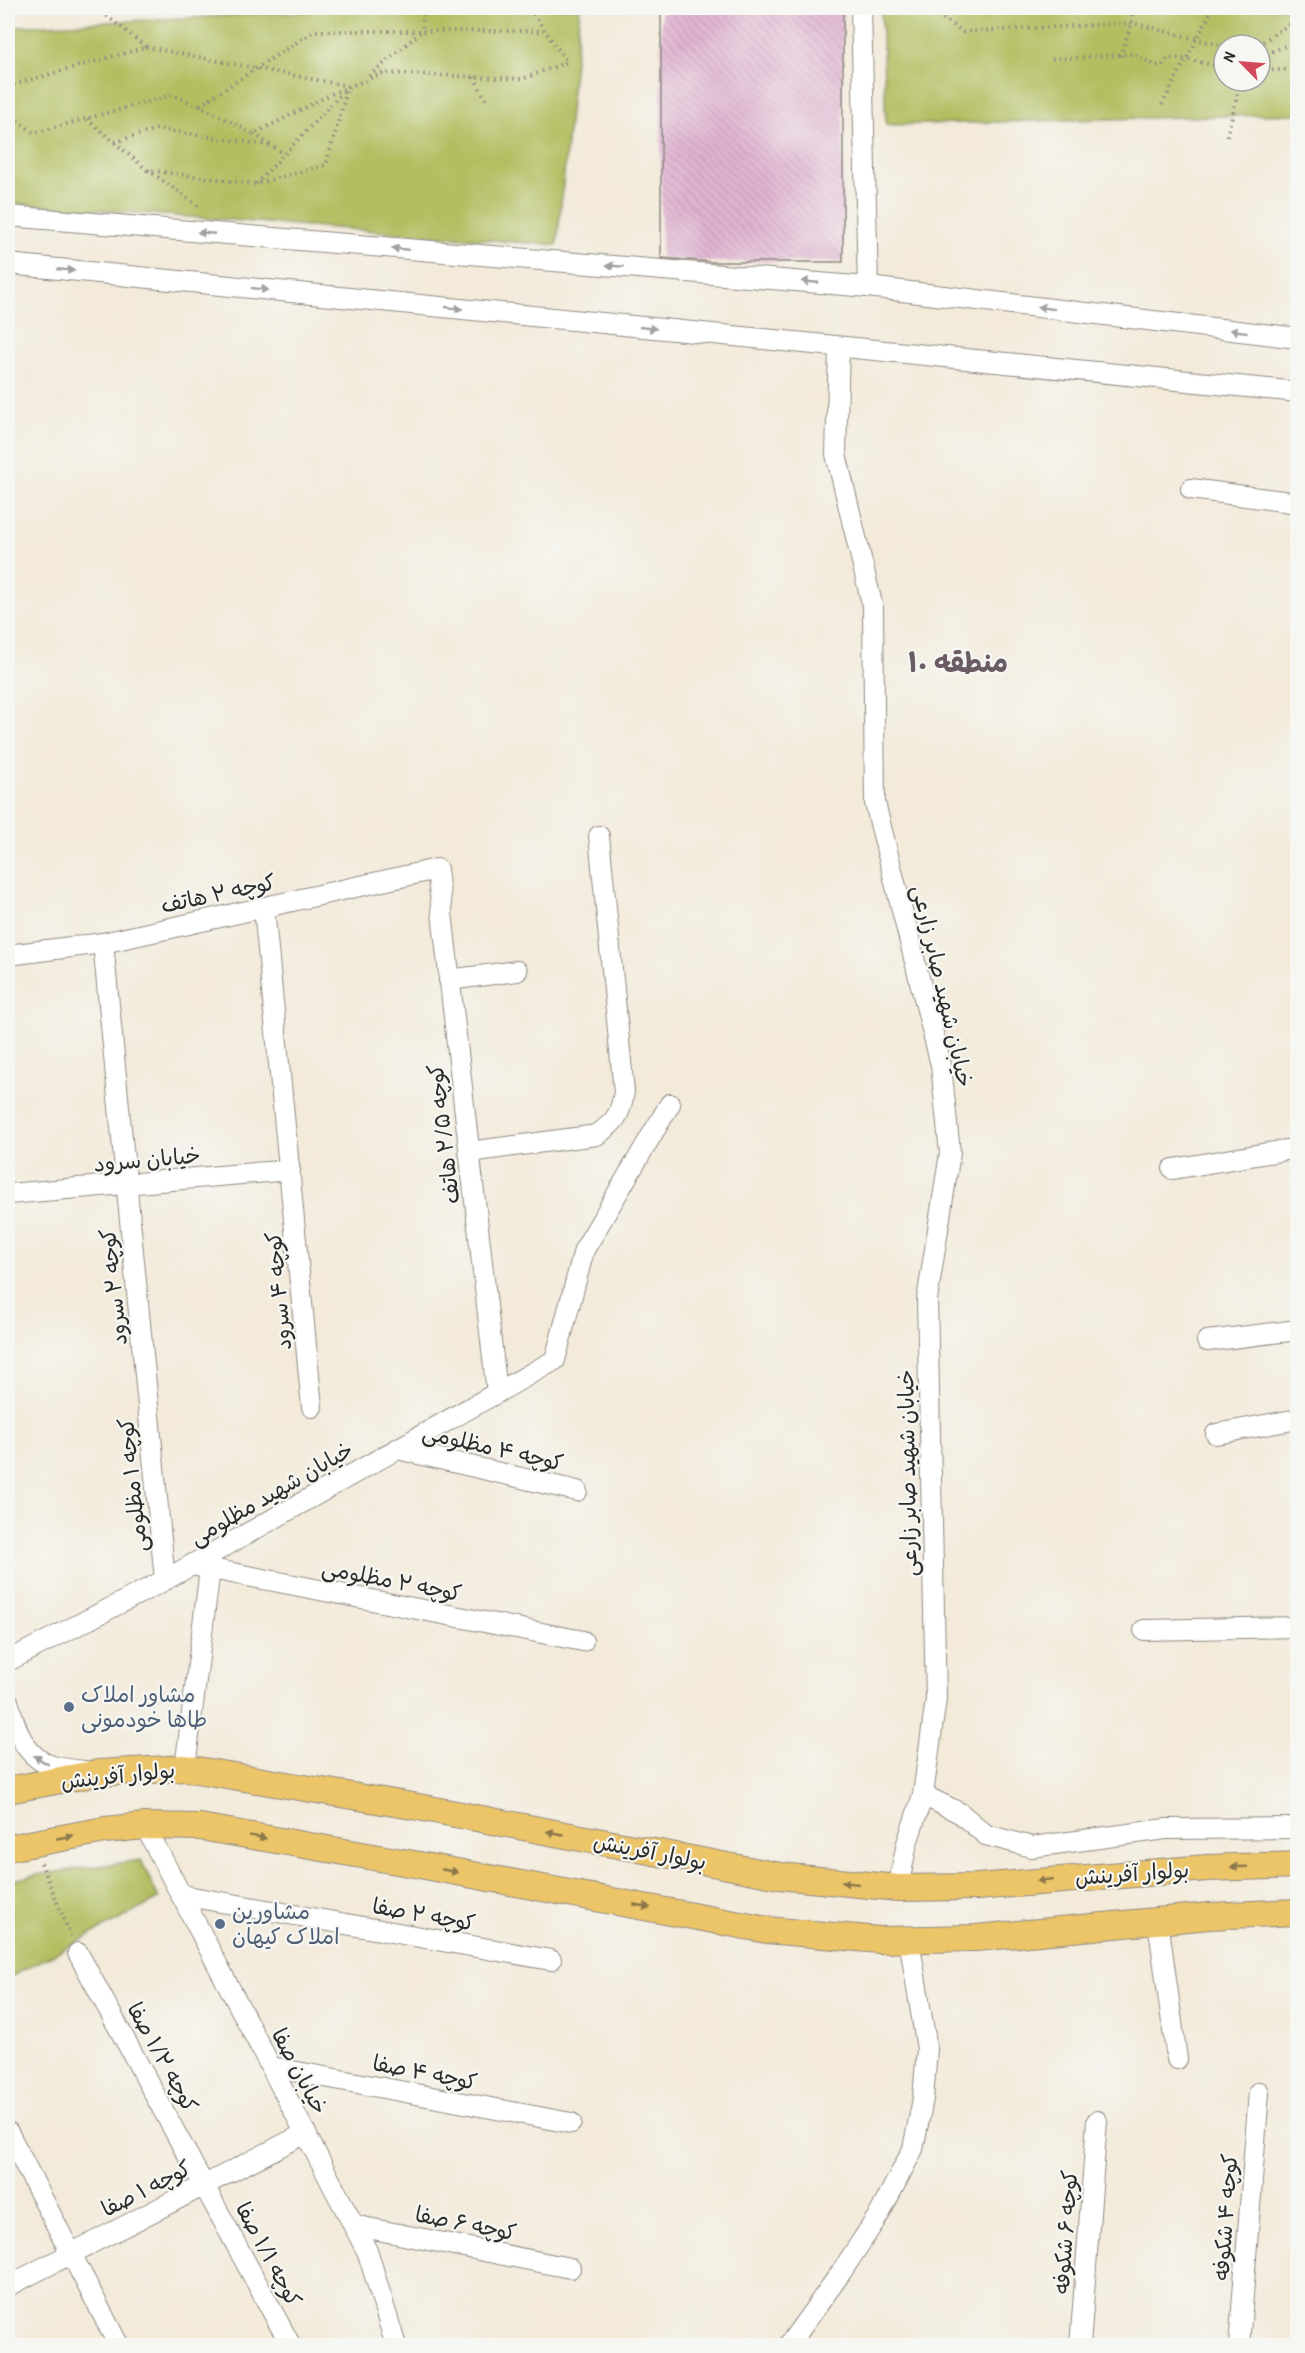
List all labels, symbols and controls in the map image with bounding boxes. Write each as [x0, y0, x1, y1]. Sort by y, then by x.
north arrow [1212, 33, 1272, 93]
text: N [1217, 48, 1240, 65]
one-way arrow [196, 228, 215, 237]
one-way arrow [391, 244, 410, 253]
one-way arrow [606, 261, 625, 271]
one-way arrow [56, 265, 75, 275]
one-way arrow [800, 277, 819, 287]
one-way arrow [250, 284, 269, 294]
one-way arrow [444, 303, 463, 313]
one-way arrow [1036, 303, 1055, 313]
one-way arrow [638, 323, 657, 333]
one-way arrow [1230, 326, 1249, 336]
district label: منطقه ۱۰ [908, 643, 1008, 681]
street label: کوچه ۲ هاتف [158, 866, 278, 920]
street label: خیابان شهید صابر زارعی [905, 882, 981, 1090]
street label: کوچه ۲/۵ هاتف [420, 1062, 466, 1206]
street label: خیابان سرود [92, 1139, 202, 1179]
street label: کوچه ۲ سرود [92, 1227, 134, 1347]
street label: کوچه ۴ سرود [258, 1230, 298, 1352]
street label: خیابان شهید صابر زارعی [890, 1369, 924, 1577]
street label: کوچه ۱ مظلومی [110, 1416, 154, 1554]
street label: کوچه ۴ مظلومی [420, 1416, 566, 1478]
street label: خیابان شهید مظلومی [184, 1434, 358, 1552]
street label: کوچه ۲ مظلومی [320, 1552, 464, 1608]
place label: مشاور املاک طاها خودمونی [81, 1679, 207, 1734]
marker: مشاور املاک طاها خودمونی [62, 1700, 76, 1714]
one-way arrow [33, 1754, 49, 1765]
street label: بولوار آفرینش [59, 1754, 177, 1796]
street label: بولوار آفرینش [591, 1825, 709, 1877]
one-way arrow [545, 1828, 564, 1837]
one-way arrow [56, 1832, 75, 1841]
one-way arrow [249, 1833, 268, 1842]
street label: بولوار آفرینش [1074, 1854, 1190, 1892]
one-way arrow [1230, 1862, 1249, 1871]
one-way arrow [441, 1867, 460, 1876]
one-way arrow [1035, 1875, 1054, 1885]
one-way arrow [841, 1878, 860, 1888]
street label: کوچه ۲ صفا [370, 1890, 478, 1938]
place label: مشاورین املاک کیهان [232, 1896, 340, 1951]
one-way arrow [633, 1902, 652, 1911]
marker: مشاورین املاک کیهان [213, 1917, 227, 1931]
street label: کوچه ۱/۲ صفا [120, 1997, 206, 2117]
street label: خیابان صفا [265, 2023, 335, 2119]
street label: کوچه ۴ صفا [370, 2047, 480, 2097]
street label: کوچه ۴ شکوفه [1206, 2152, 1244, 2282]
street label: کوچه ۱ صفا [96, 2153, 196, 2223]
street label: کوچه ۶ شکوفه [1046, 2169, 1084, 2295]
street label: کوچه ۱/۱ صفا [229, 2196, 309, 2312]
street label: کوچه ۶ صفا [413, 2198, 519, 2248]

